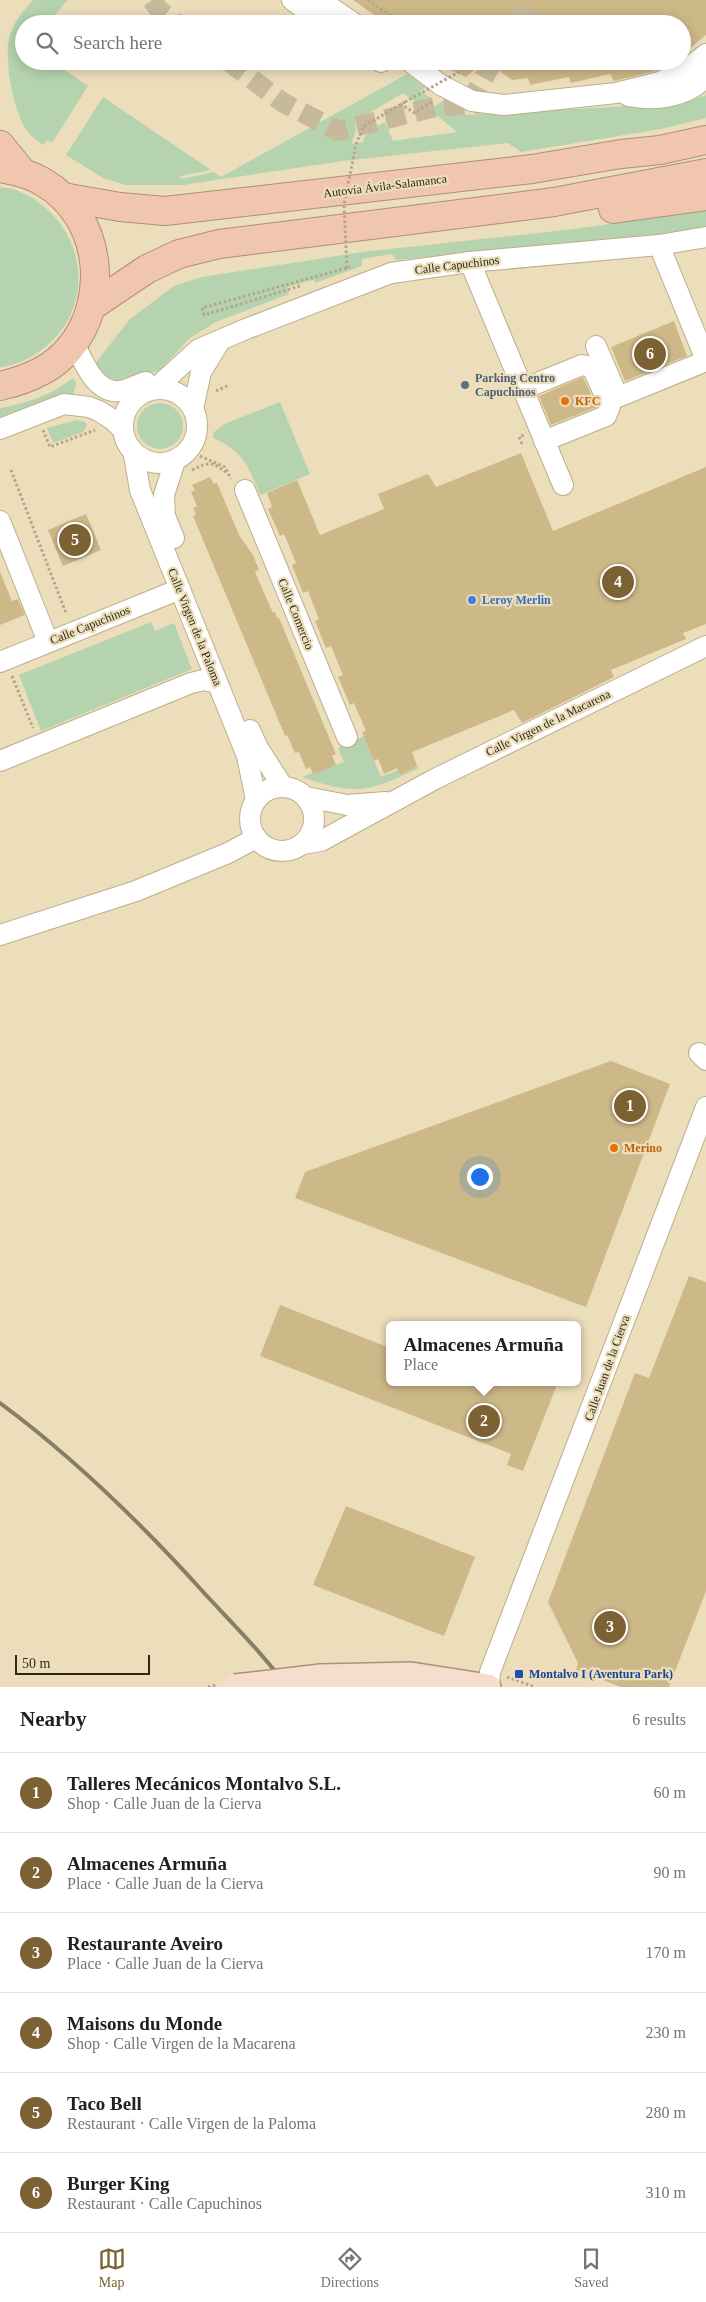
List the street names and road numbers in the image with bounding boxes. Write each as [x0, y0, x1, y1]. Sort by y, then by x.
street label: Autovía Ávila-Salamanca [322, 171, 448, 201]
street label: Calle Capuchinos [414, 253, 500, 277]
street label: Calle Virgen de la Paloma [165, 566, 225, 688]
street label: Calle Comercio [275, 576, 317, 652]
street label: Calle Capuchinos [48, 602, 132, 647]
street label: Calle Virgen de la Macarena [483, 686, 613, 759]
street label: Calle Juan de la Cierva [581, 1313, 633, 1423]

